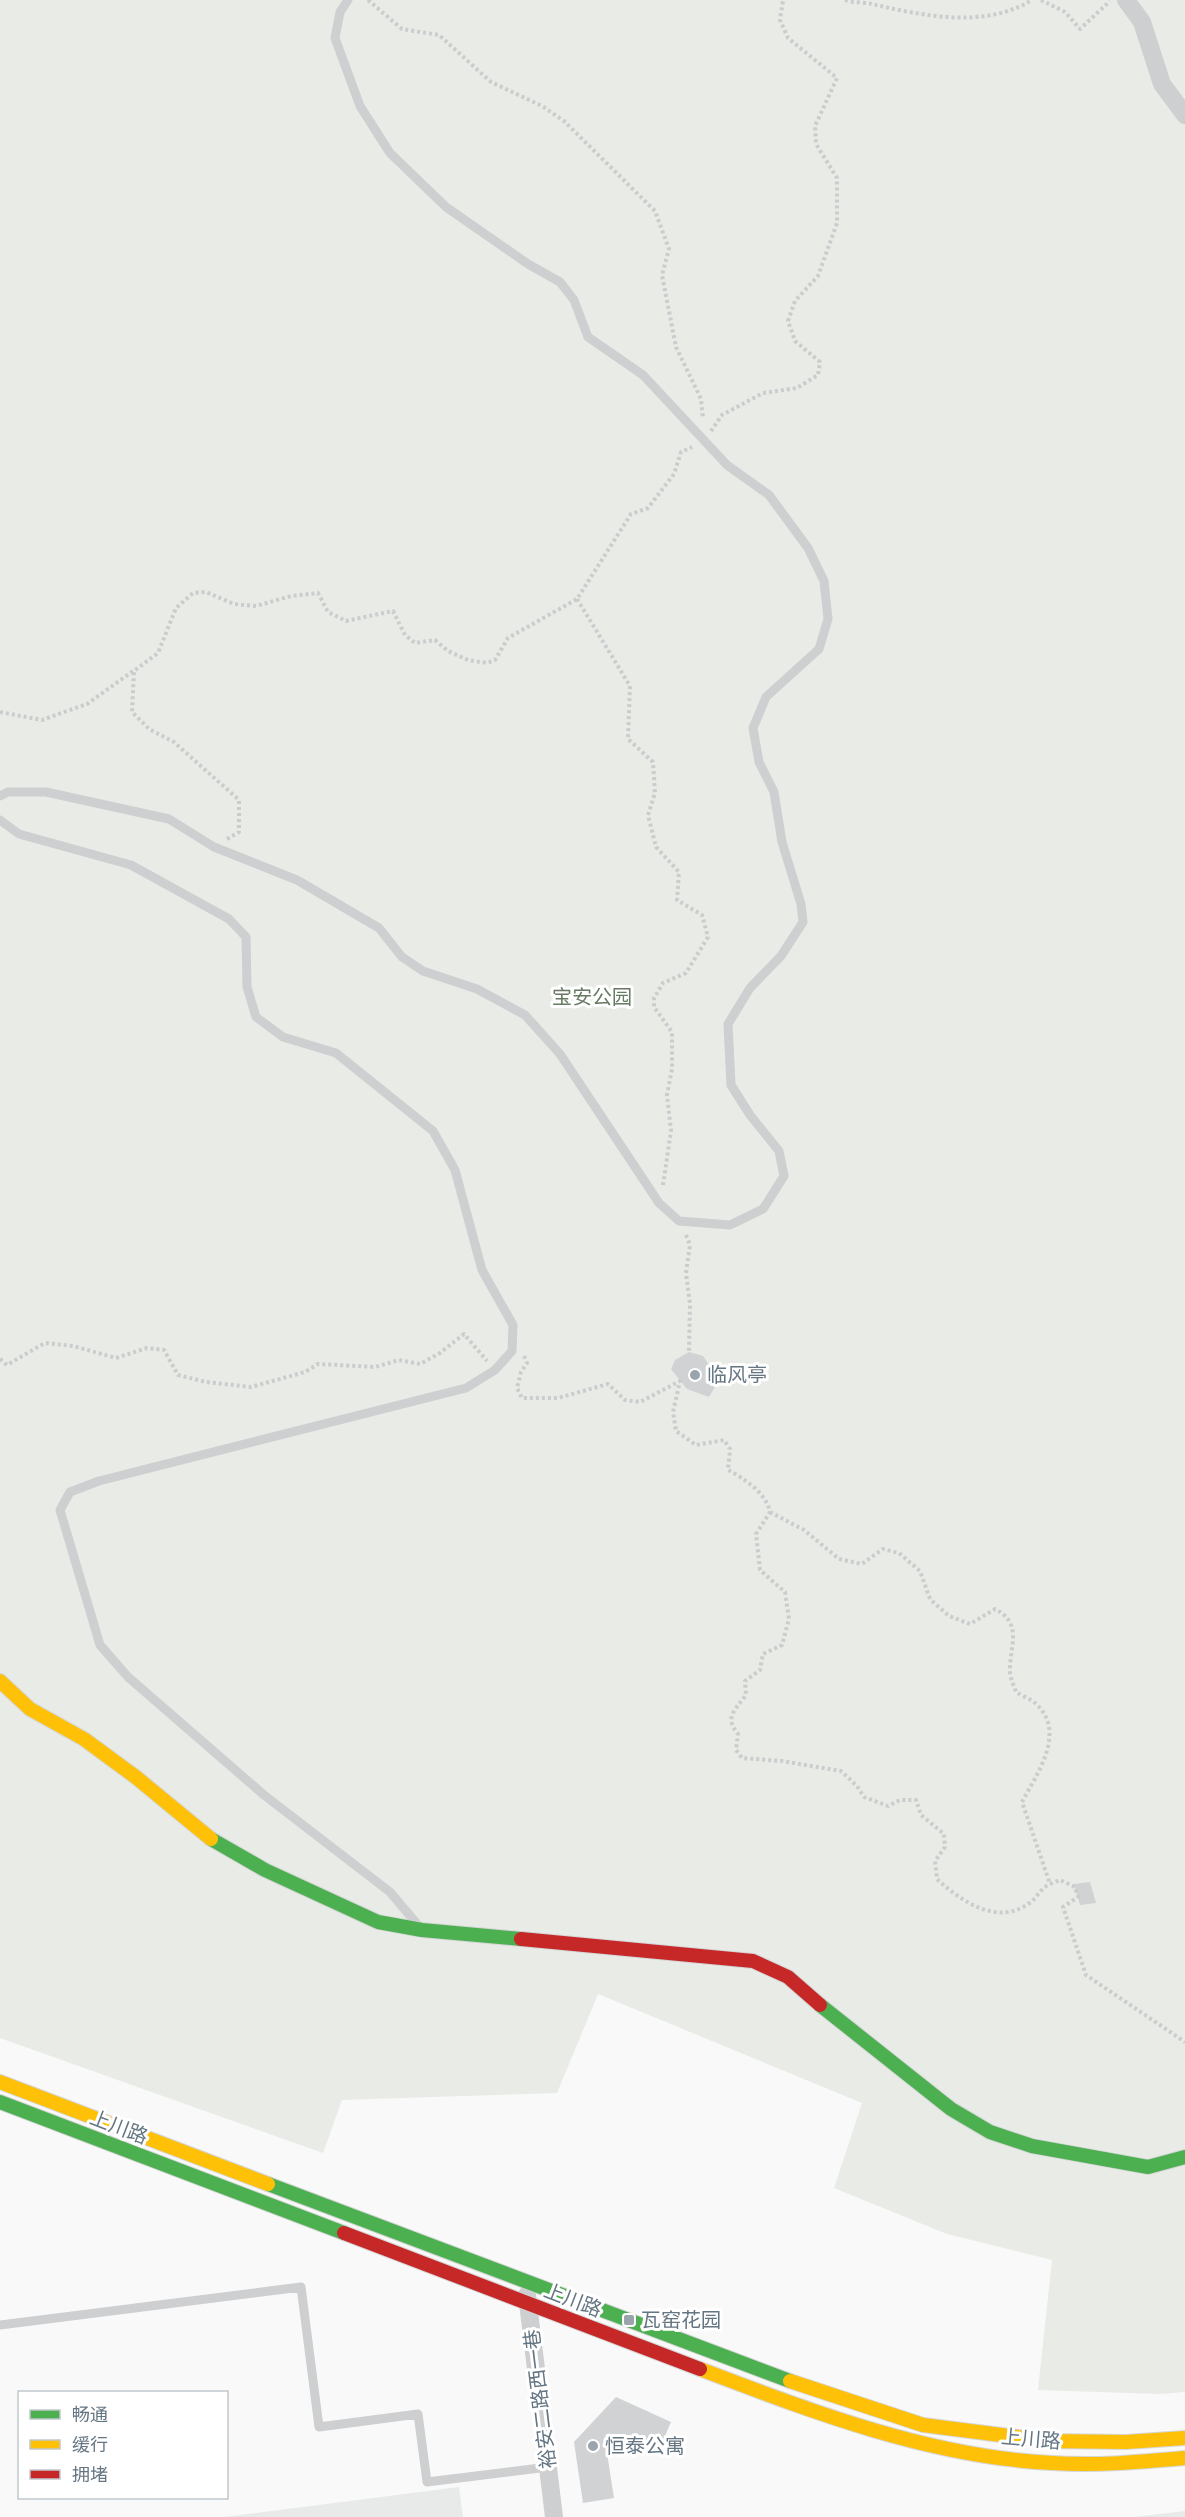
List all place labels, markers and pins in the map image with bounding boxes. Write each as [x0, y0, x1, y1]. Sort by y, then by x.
place label: 临风亭 [707, 1364, 767, 1387]
marker: 临风亭 [688, 1368, 702, 1382]
place label: 瓦窑花园 [641, 2309, 721, 2332]
marker: 瓦窑花园 [622, 2313, 636, 2327]
place label: 恒泰公寓 [605, 2435, 685, 2458]
marker: 恒泰公寓 [586, 2439, 600, 2453]

